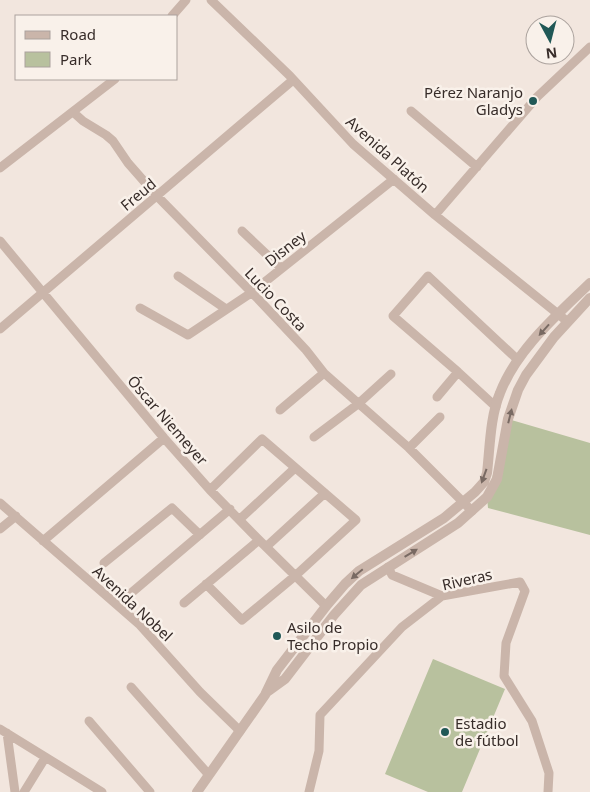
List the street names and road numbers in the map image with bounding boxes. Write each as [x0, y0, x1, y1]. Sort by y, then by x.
street label: Avenida Platón [342, 111, 434, 197]
street label: Freud [116, 173, 160, 215]
street label: Disney [260, 225, 310, 270]
street label: Lucio Costa [241, 263, 311, 335]
street label: Óscar Niemeyer [123, 371, 213, 469]
street label: Avenida Nobel [89, 561, 177, 645]
street label: Riveras [440, 564, 494, 594]

